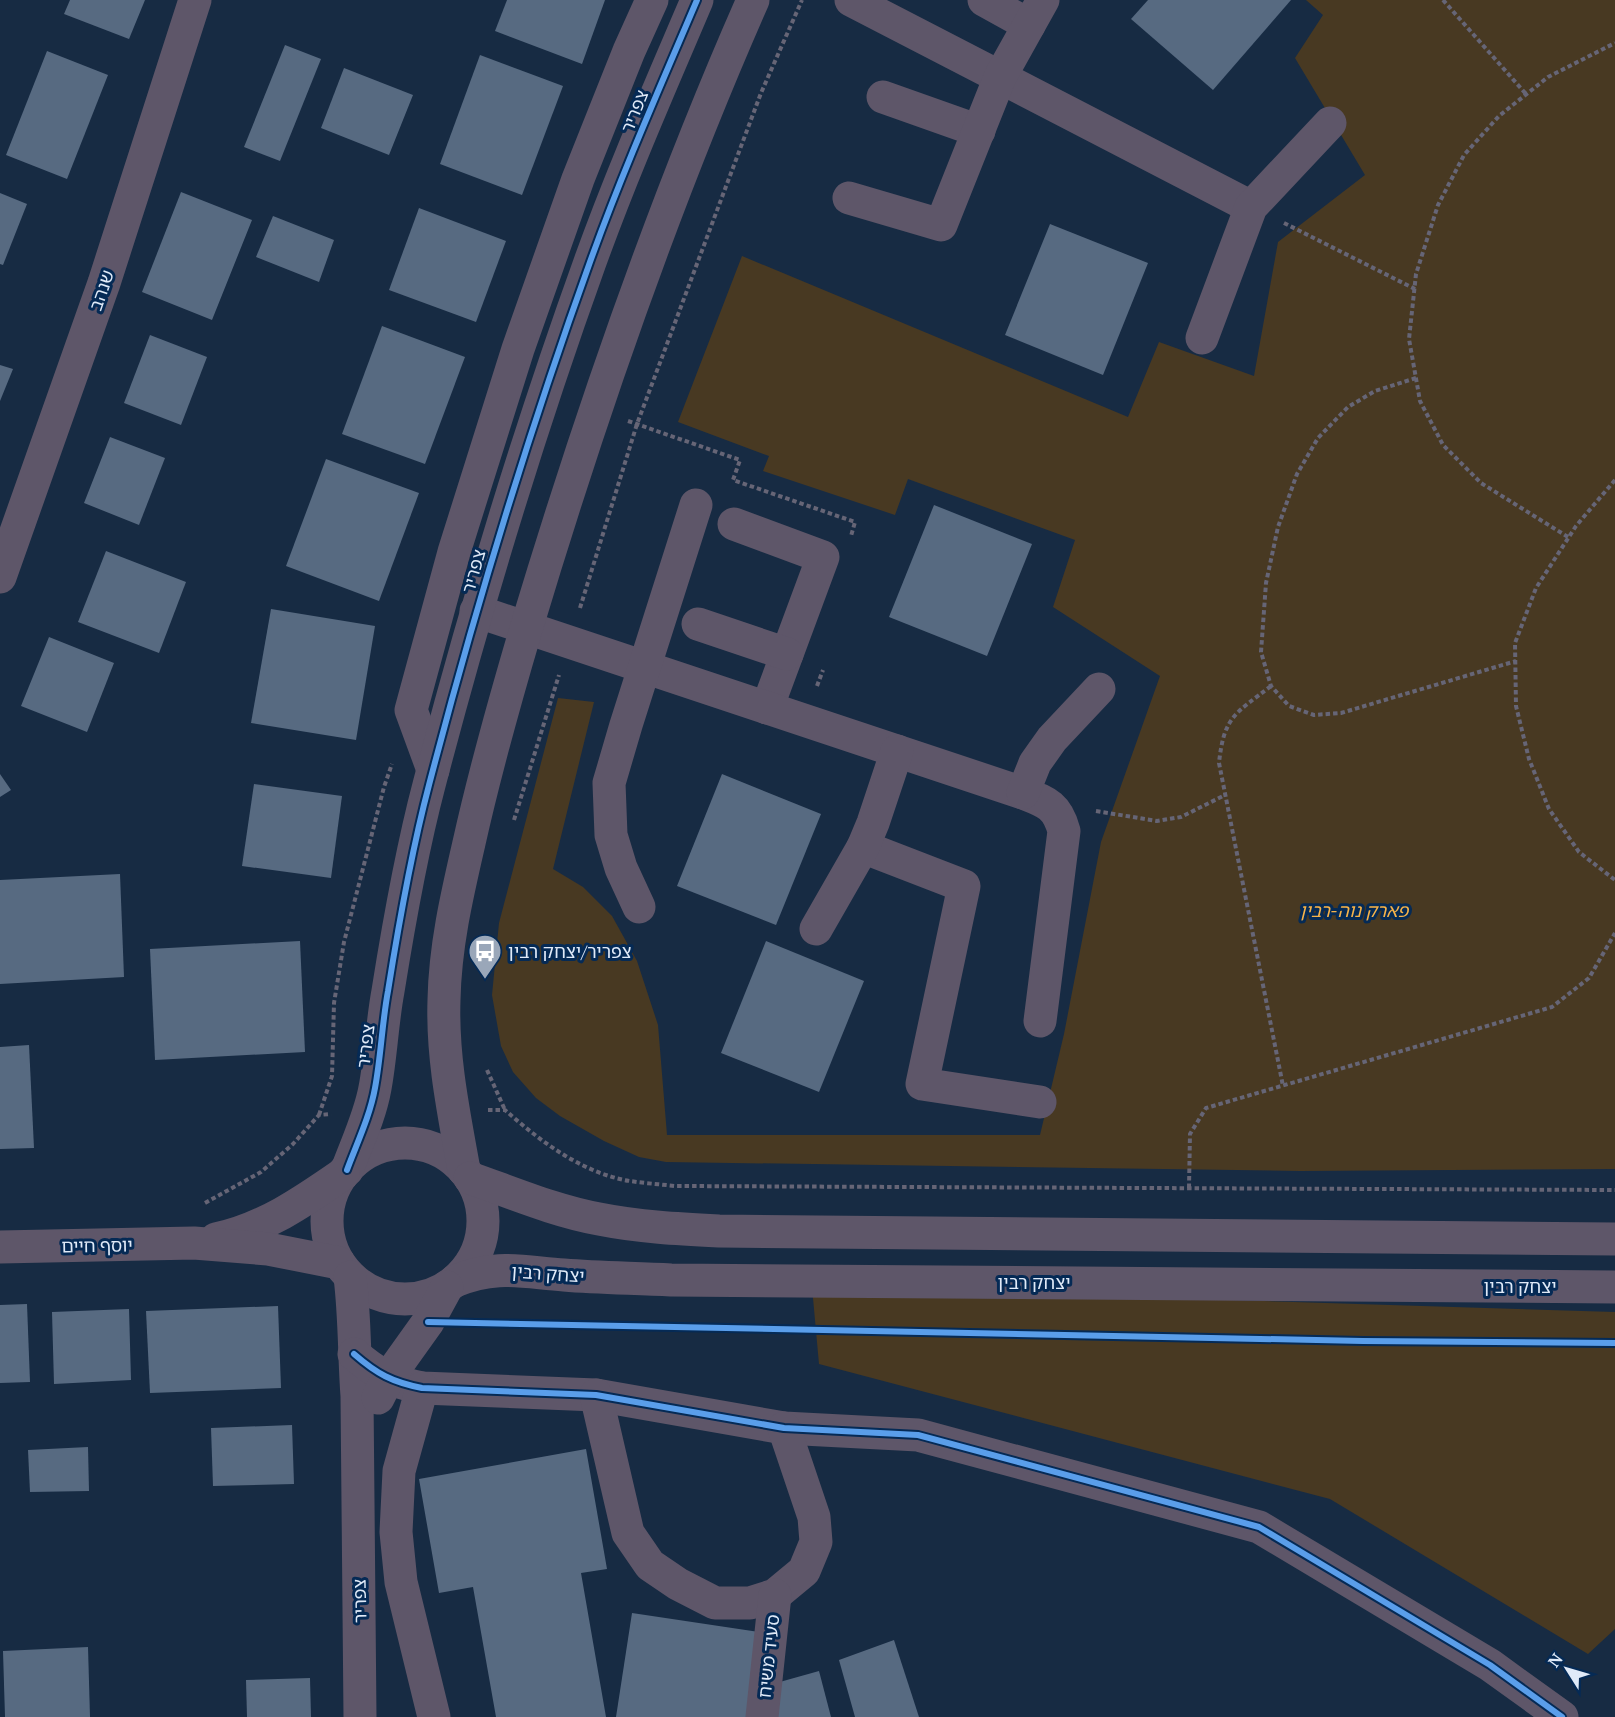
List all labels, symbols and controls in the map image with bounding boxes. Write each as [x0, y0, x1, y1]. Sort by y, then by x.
street label: צפריר [615, 86, 653, 136]
street label: שנהב [83, 266, 119, 314]
street label: צפריר [455, 546, 491, 596]
park label: פארק נוה-רבין [1300, 898, 1410, 922]
bus stop icon: צפריר/יצחק רבין [467, 933, 503, 980]
place label: צפריר/יצחק רבין [508, 939, 631, 963]
street label: צפריר [350, 1023, 380, 1069]
street label: יוסף חיים [61, 1232, 133, 1258]
street label: יצחק רבין [511, 1258, 585, 1288]
street label: יצחק רבין [997, 1270, 1071, 1294]
street label: יצחק רבין [1483, 1274, 1557, 1298]
street label: צפריר [347, 1579, 371, 1623]
street label: סעיד משיח [752, 1613, 784, 1699]
north arrow [1537, 1639, 1597, 1699]
text: N [1543, 1649, 1567, 1671]

